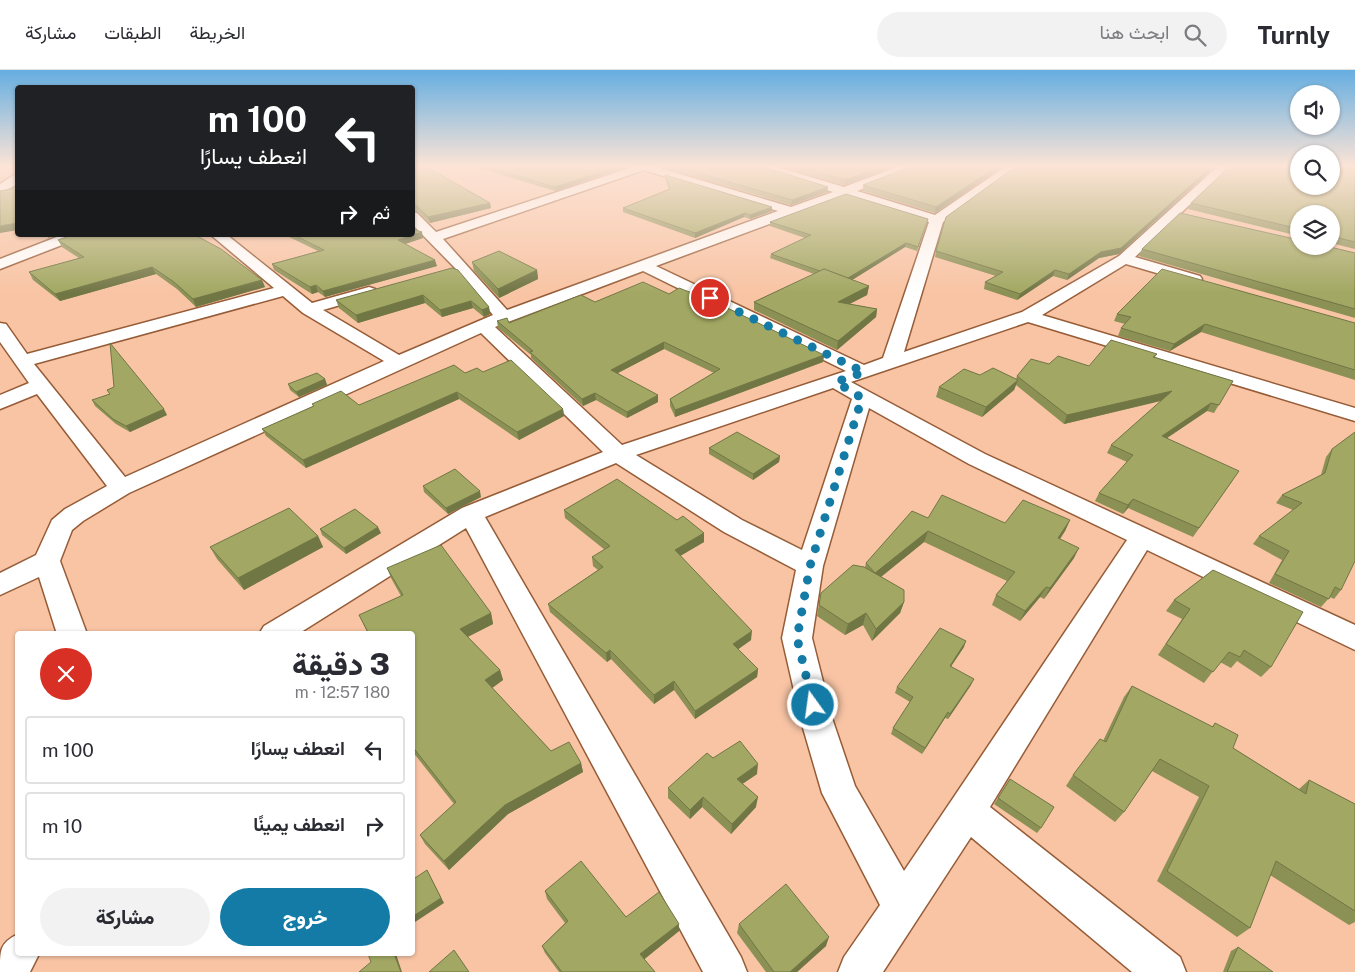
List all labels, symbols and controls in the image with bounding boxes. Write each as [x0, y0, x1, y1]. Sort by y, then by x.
search box [877, 12, 1227, 57]
text: ابحث هنا [1100, 21, 1169, 43]
icon: search [1181, 21, 1209, 49]
text: Turnly [1257, 21, 1330, 49]
text: مشاركة [25, 22, 76, 43]
text: الطبقات [104, 22, 161, 43]
text: الخريطة [189, 22, 245, 43]
map controls [1290, 85, 1340, 255]
button: sound [1290, 85, 1340, 135]
text: 100 m [208, 99, 307, 140]
icon: left [325, 105, 390, 170]
text: انعطف يسارًا [200, 143, 307, 169]
button: search [1290, 145, 1340, 195]
icon: right [334, 200, 362, 228]
text: ثم [372, 201, 390, 223]
button: layers [1290, 205, 1340, 255]
pin [689, 277, 731, 319]
icon: arrive [696, 284, 724, 312]
text: 3 دقيقة [292, 646, 390, 682]
button: close [40, 648, 92, 700]
position arrow [786, 678, 838, 730]
text: 180 m · 12:57 [295, 683, 390, 702]
icon: left [360, 736, 388, 764]
text: انعطف يسارًا [251, 737, 345, 759]
text: 100 m [42, 739, 94, 761]
icon: right [360, 812, 388, 840]
text: انعطف يمينًا [253, 813, 345, 835]
text: 10 m [42, 815, 82, 837]
button: مشاركة [40, 888, 210, 946]
button: خروج [220, 888, 390, 946]

